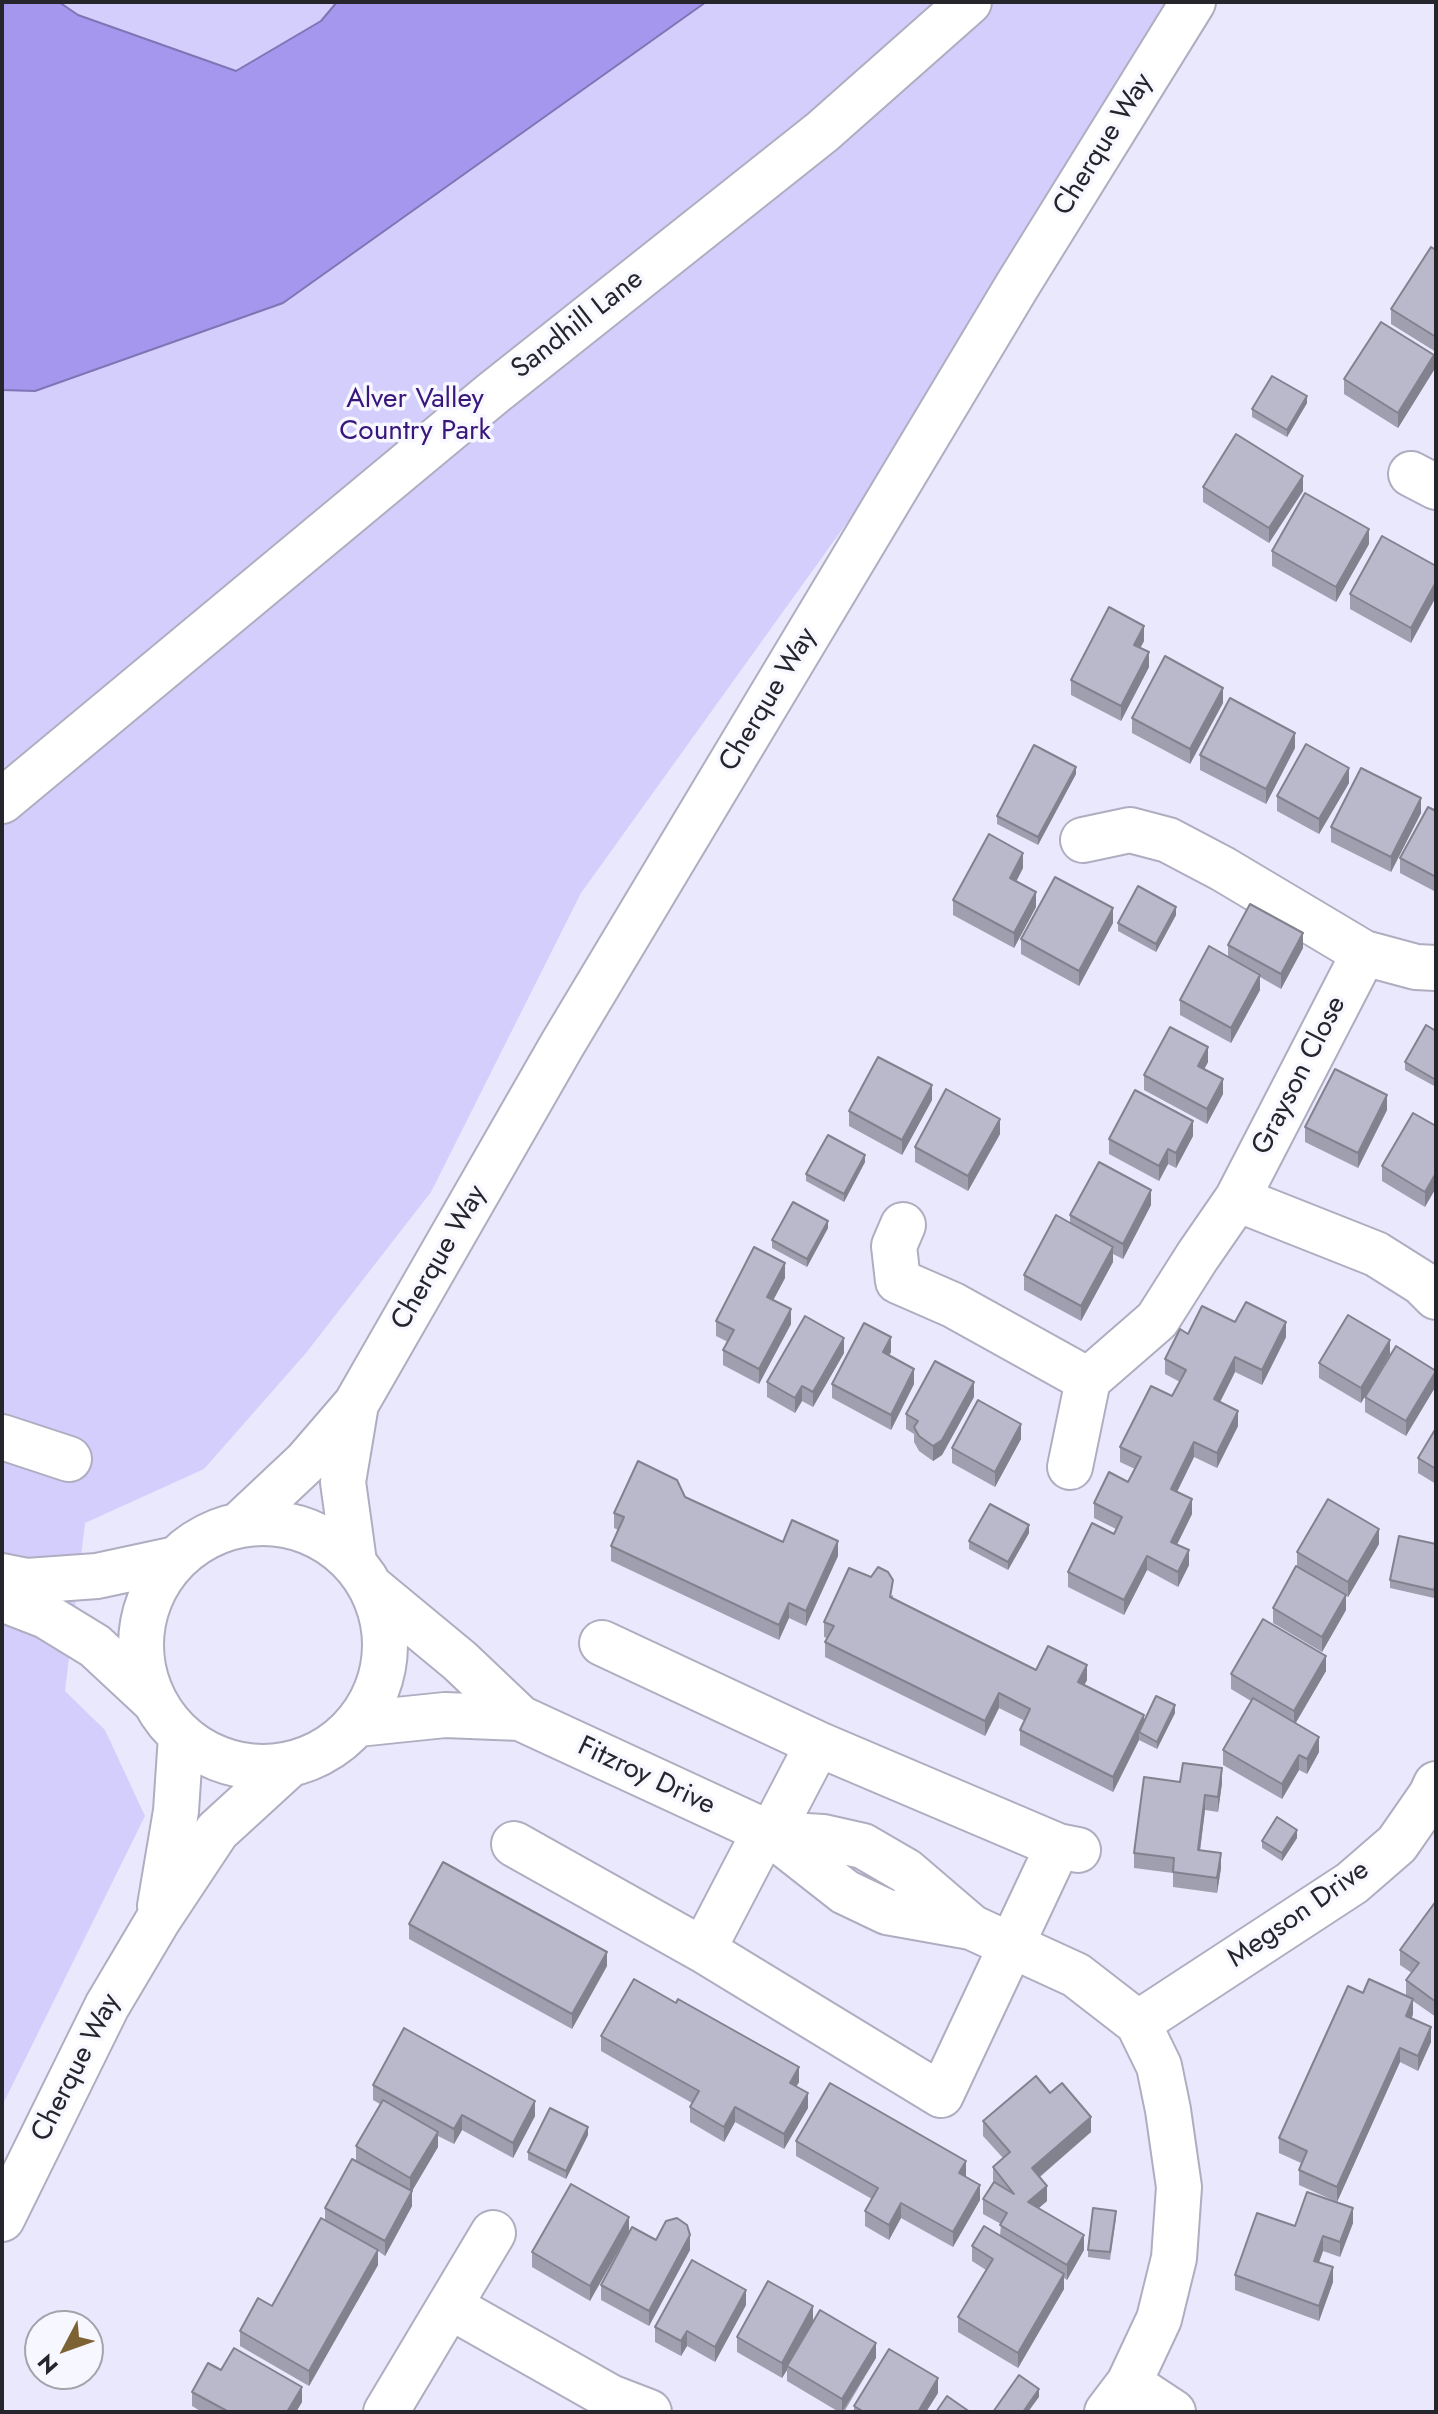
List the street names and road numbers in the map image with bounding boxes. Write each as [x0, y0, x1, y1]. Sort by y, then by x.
street label: Cherque Way [1047, 68, 1161, 222]
street label: Sandhill Lane [505, 263, 651, 387]
street label: Cherque Way [713, 622, 825, 778]
street label: Grayson Close [1246, 991, 1354, 1161]
street label: Cherque Way [385, 1180, 495, 1336]
street label: Fitzroy Drive [572, 1731, 720, 1823]
street label: Megson Drive [1222, 1854, 1376, 1976]
street label: Cherque Way [25, 1988, 129, 2148]

